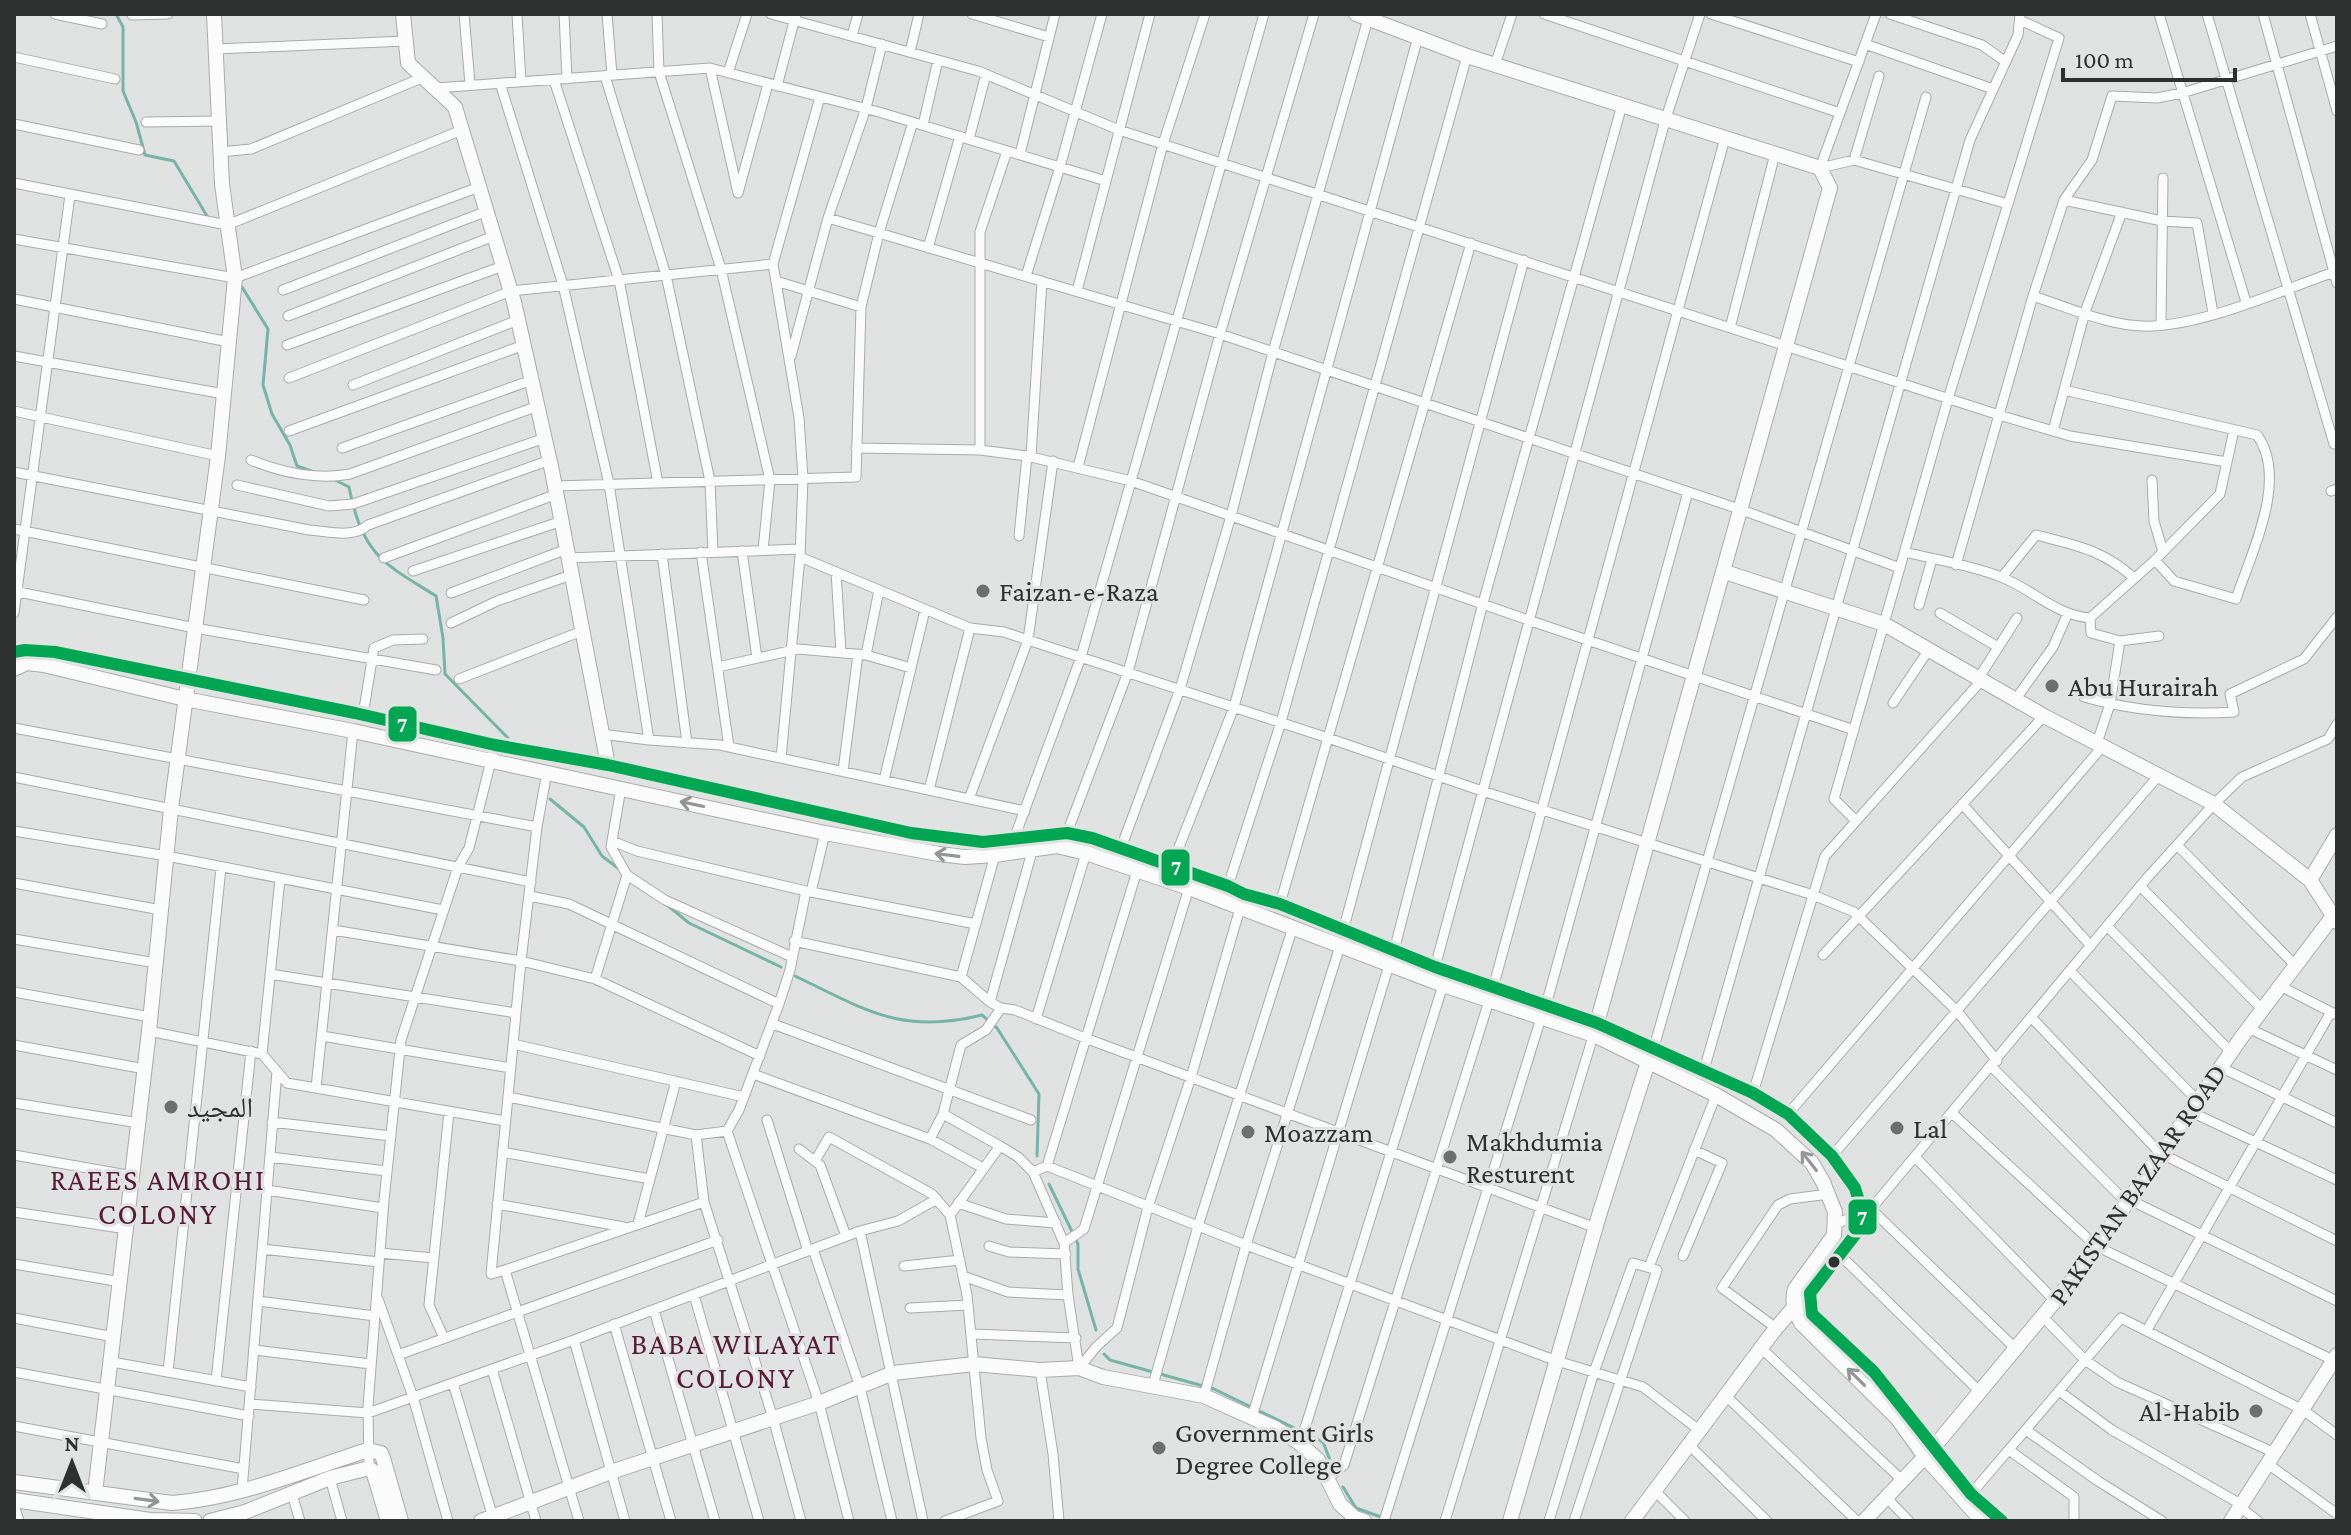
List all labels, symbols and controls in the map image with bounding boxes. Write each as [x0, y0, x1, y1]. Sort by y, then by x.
scale bar [2063, 32, 2235, 82]
text: 100 m [2075, 46, 2134, 73]
place label: Faizan-e-Raza [999, 576, 1159, 607]
marker: Faizan-e-Raza [974, 582, 992, 600]
place label: Abu Hurairah [2068, 671, 2219, 702]
marker: Abu Hurairah [2043, 677, 2061, 695]
line badge: 7 [387, 705, 418, 743]
text: 7 [397, 712, 407, 737]
one-way arrow [680, 796, 705, 811]
one-way arrow [935, 847, 960, 862]
line badge: 7 [1160, 848, 1191, 887]
text: 7 [1171, 855, 1181, 880]
street label: PAKISTAN BAZAAR ROAD [2042, 1058, 2232, 1311]
place label: المجید [187, 1092, 253, 1123]
marker: المجید [162, 1098, 180, 1116]
place label: Lal [1913, 1113, 1947, 1144]
place label: Moazzam [1264, 1117, 1373, 1148]
marker: Lal [1888, 1119, 1906, 1137]
marker: Moazzam [1239, 1123, 1257, 1141]
place label: Makhdumia Resturent [1466, 1126, 1603, 1189]
marker: Makhdumia Resturent [1441, 1148, 1459, 1166]
one-way arrow [1801, 1151, 1818, 1172]
district label: RAEES AMROHI COLONY [50, 1163, 266, 1230]
line badge: 7 [1847, 1198, 1878, 1236]
text: 7 [1857, 1205, 1867, 1230]
unlabelled marker [1826, 1254, 1842, 1270]
district label: BABA WILAYAT COLONY [631, 1327, 841, 1394]
one-way arrow [1847, 1368, 1866, 1387]
place label: Al-Habib [2139, 1396, 2240, 1427]
marker: Al-Habib [2247, 1402, 2265, 1420]
place label: Government Girls Degree College [1175, 1417, 1374, 1480]
north arrow [32, 1423, 112, 1503]
text: N [65, 1431, 80, 1456]
marker: Government Girls Degree College [1150, 1439, 1168, 1457]
one-way arrow [134, 1493, 159, 1508]

